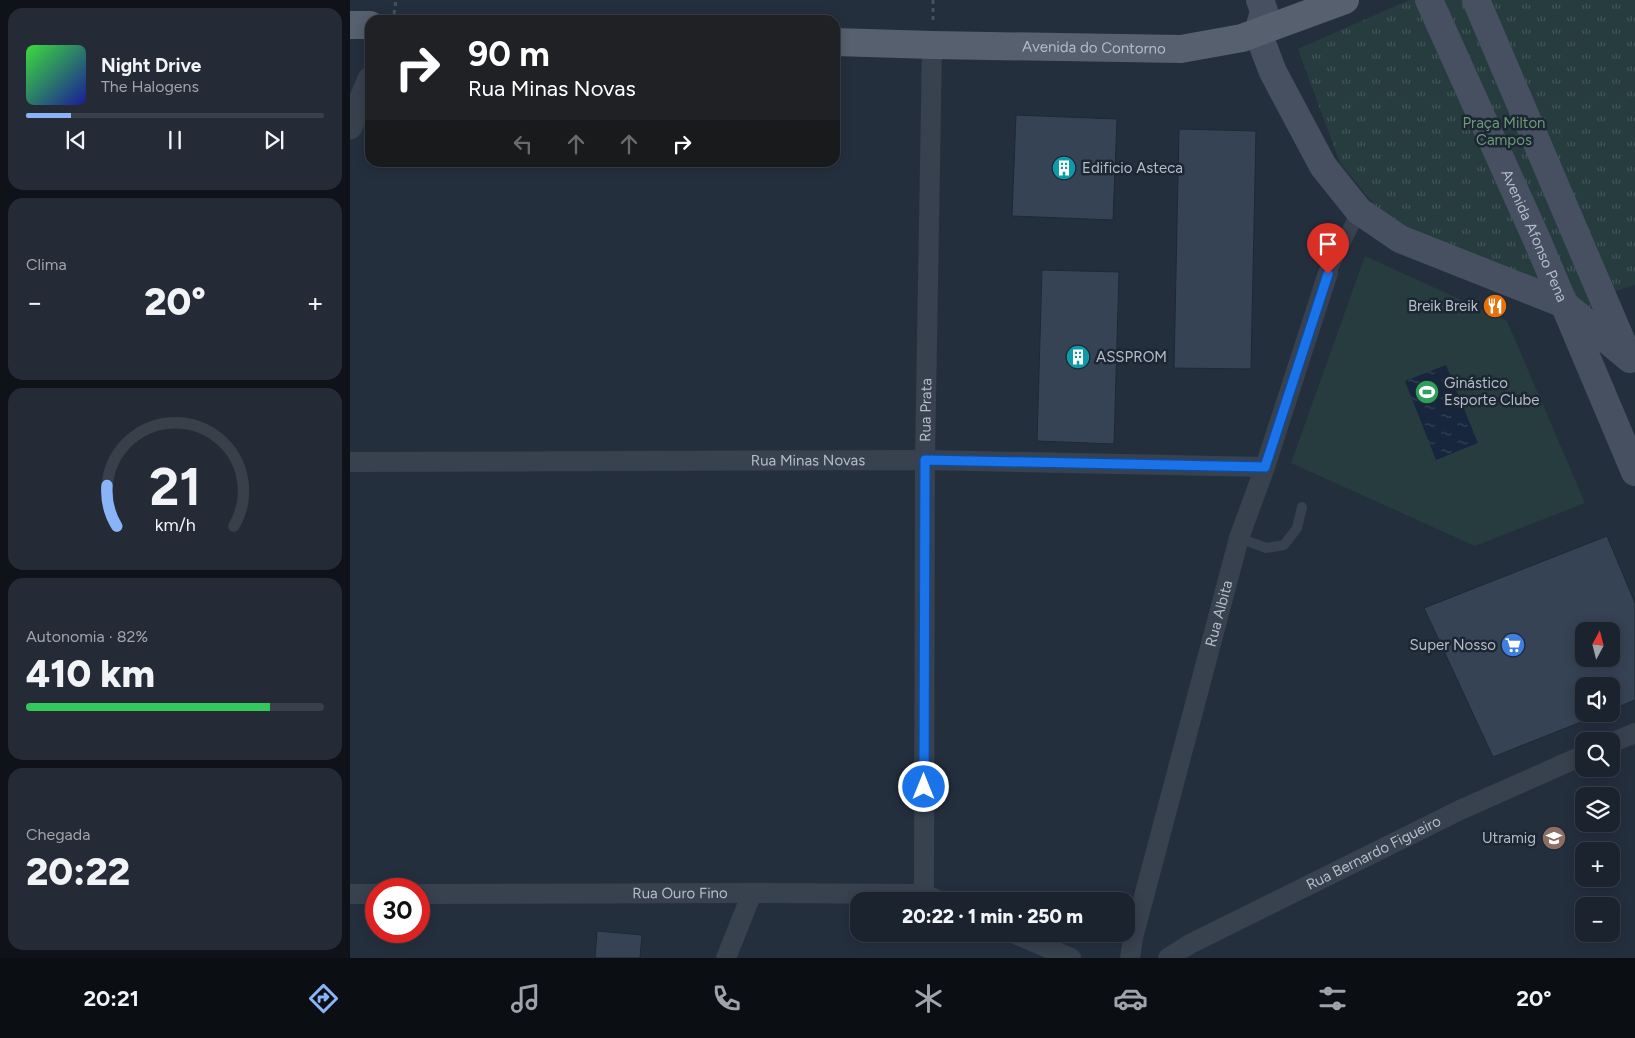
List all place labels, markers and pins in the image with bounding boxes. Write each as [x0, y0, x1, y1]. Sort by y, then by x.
building icon: Edificio Asteca [1051, 155, 1077, 181]
place label: Edificio Asteca [1082, 159, 1183, 177]
pin [1307, 223, 1349, 274]
restaurant icon: Breik Breik [1482, 293, 1508, 319]
place label: Breik Breik [1408, 297, 1479, 315]
building icon: ASSPROM [1065, 344, 1091, 370]
place label: ASSPROM [1096, 348, 1167, 366]
place label: Ginástico Esporte Clube [1444, 374, 1540, 409]
sports icon: Ginástico Esporte Clube [1414, 379, 1440, 405]
supermarket icon: Super Nosso [1500, 632, 1526, 658]
place label: Super Nosso [1410, 636, 1496, 654]
school or university icon: Utramig [1541, 825, 1567, 851]
place label: Utramig [1482, 829, 1536, 847]

